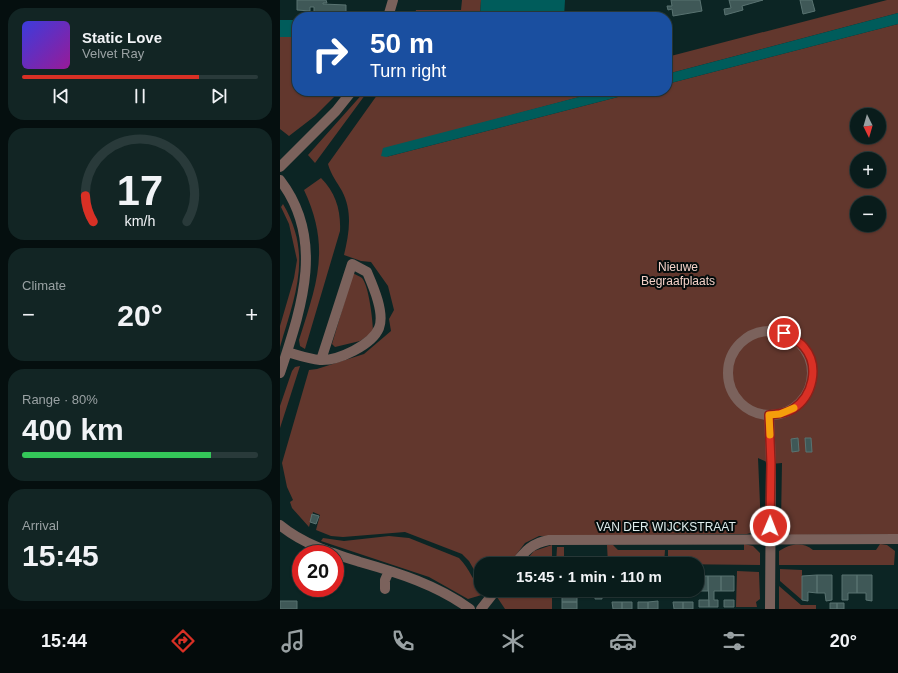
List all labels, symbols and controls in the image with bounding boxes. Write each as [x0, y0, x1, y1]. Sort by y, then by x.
icon: right [304, 28, 356, 80]
text: 50 m [370, 28, 434, 59]
text: Static Love [82, 29, 162, 46]
text: Velvet Ray [82, 46, 144, 61]
text: Turn right [370, 61, 446, 81]
icon: previous [50, 85, 72, 107]
icon: pause [129, 85, 151, 107]
icon: next [208, 85, 230, 107]
north arrow [850, 108, 886, 144]
map controls [850, 108, 886, 232]
button: + [850, 152, 886, 188]
text: 17 [117, 167, 163, 214]
button: − [850, 196, 886, 232]
text: km/h [125, 213, 156, 229]
park label: Nieuwe Begraafplaats [641, 260, 715, 288]
text: Climate [22, 278, 66, 293]
text: 20° [117, 299, 163, 332]
text: − [22, 302, 35, 327]
text: + [245, 302, 258, 327]
pin [767, 316, 801, 350]
icon: arrive [773, 322, 795, 344]
text: Range · 80% [22, 392, 98, 407]
text: 400 km [22, 413, 124, 446]
position arrow [749, 505, 791, 547]
text: Arrival [22, 518, 59, 533]
street label: VAN DER WIJCKSTRAAT [596, 520, 736, 534]
text: 15:45 [22, 539, 99, 572]
speed limit sign: 20 [292, 545, 344, 597]
text: 15:45 · 1 min · 110 m [516, 568, 662, 585]
icon: directions [169, 627, 197, 655]
icon: music [279, 627, 307, 655]
icon: phone [389, 627, 417, 655]
icon: climate [499, 627, 527, 655]
icon: car [609, 627, 637, 655]
icon: filters [720, 627, 748, 655]
text: 15:44 [41, 631, 87, 651]
text: 20° [830, 631, 857, 651]

